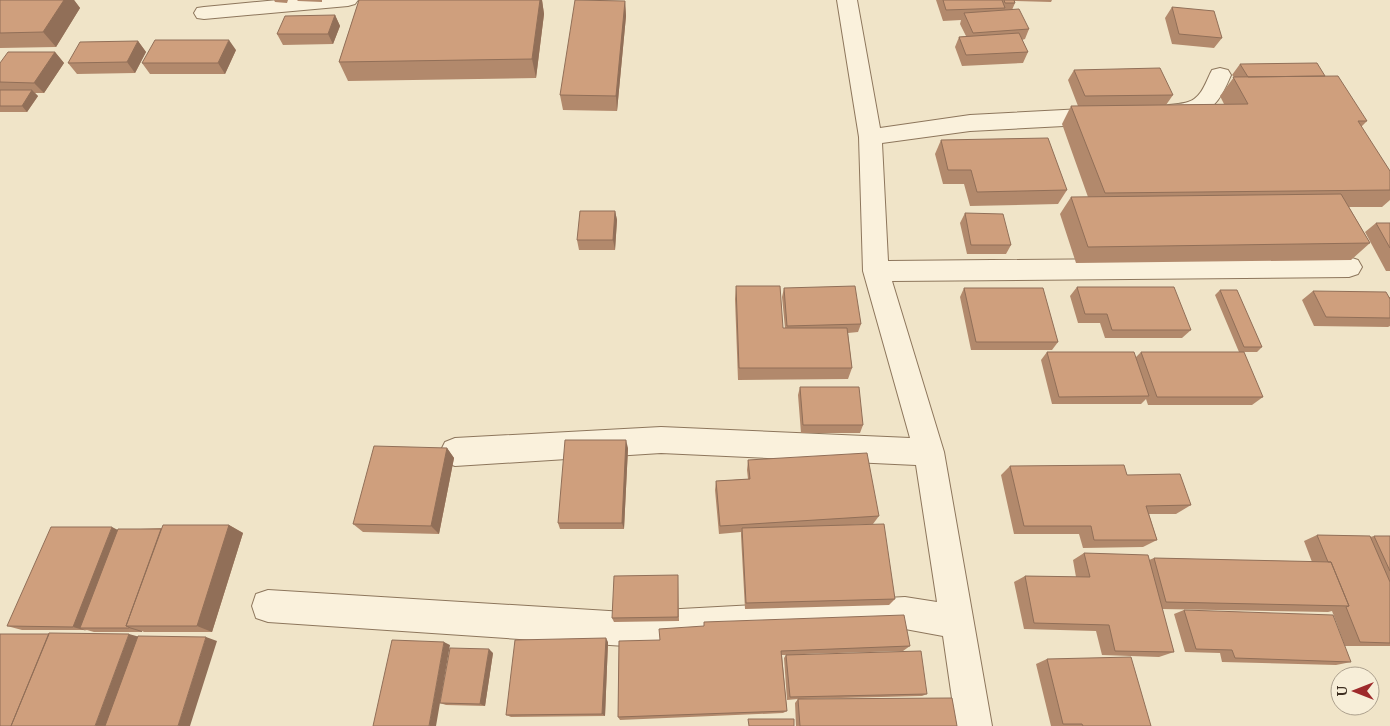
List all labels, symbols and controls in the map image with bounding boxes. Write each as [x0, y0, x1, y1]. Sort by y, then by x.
north arrow [1330, 666, 1380, 716]
text: U [1333, 685, 1351, 696]

